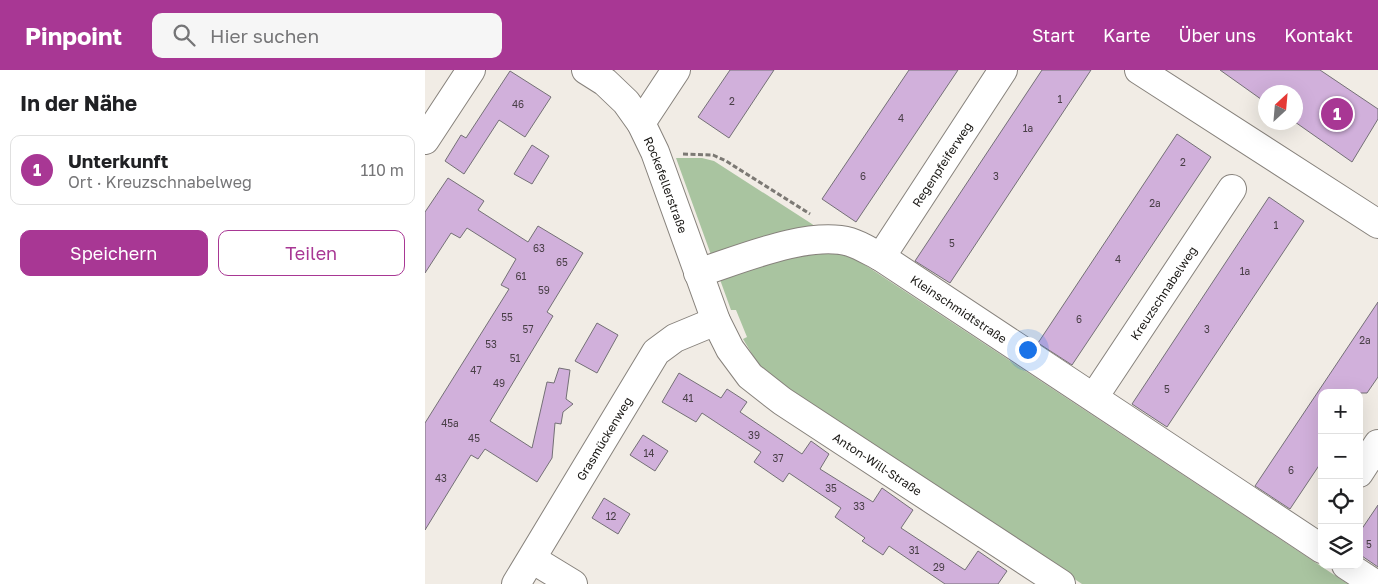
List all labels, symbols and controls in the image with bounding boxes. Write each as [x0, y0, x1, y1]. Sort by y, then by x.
search box [152, 13, 502, 58]
text: Pinpoint [25, 21, 122, 50]
icon: search [170, 21, 198, 49]
text: Hier suchen [210, 24, 319, 47]
text: Start [1032, 24, 1075, 46]
text: Karte [1103, 24, 1150, 46]
text: Über uns [1178, 24, 1256, 46]
text: Kontakt [1284, 24, 1353, 46]
north arrow [1258, 85, 1303, 130]
text: In der Nähe [20, 90, 137, 116]
house number: 1 [1058, 93, 1063, 105]
house number: 2 [729, 95, 735, 107]
pin: 1 [1321, 95, 1353, 133]
house number: 46 [512, 98, 524, 110]
house number: 4 [898, 112, 904, 124]
street label: Regenpfeiferweg [908, 119, 975, 209]
house number: 1a [1023, 122, 1033, 134]
street label: Rockefellerstraße [641, 134, 691, 235]
text: Unterkunft [68, 149, 168, 172]
house number: 2 [1180, 156, 1186, 168]
text: 1 [33, 160, 41, 180]
text: 110 m [360, 160, 404, 180]
house number: 6 [860, 170, 866, 182]
house number: 3 [993, 170, 999, 182]
text: Ort · Kreuzschnabelweg [68, 172, 252, 192]
house number: 2a [1149, 197, 1161, 209]
house number: 1 [1274, 219, 1279, 231]
button: Speichern [20, 230, 208, 276]
button: Teilen [218, 230, 405, 276]
house number: 5 [949, 237, 955, 249]
house number: 63 [533, 242, 545, 254]
street label: Kreuzschnabelweg [1127, 243, 1200, 343]
house number: 4 [1115, 253, 1121, 265]
house number: 65 [556, 256, 568, 268]
house number: 1a [1240, 265, 1250, 277]
house number: 61 [516, 270, 527, 282]
street label: Kleinschmidtstraße [908, 271, 1010, 346]
house number: 59 [538, 284, 550, 296]
house number: 55 [501, 311, 513, 323]
house number: 6 [1076, 313, 1082, 325]
house number: 57 [522, 323, 534, 335]
house number: 3 [1204, 323, 1210, 335]
house number: 2a [1359, 334, 1371, 346]
your location [1015, 337, 1041, 363]
house number: 53 [485, 338, 497, 350]
house number: 51 [510, 352, 520, 364]
house number: 47 [470, 364, 482, 376]
house number: 49 [493, 377, 505, 389]
house number: 5 [1164, 383, 1170, 395]
map controls [1318, 389, 1363, 569]
button: + [1318, 389, 1363, 434]
house number: 41 [683, 392, 694, 404]
street label: Grasmückenweg [573, 394, 635, 483]
house number: 45a [441, 417, 459, 429]
house number: 39 [748, 429, 760, 441]
street label: Anton-Will-Straße [830, 429, 925, 498]
house number: 45 [468, 432, 480, 444]
button: − [1318, 434, 1363, 479]
house number: 14 [644, 447, 654, 459]
house number: 37 [772, 452, 784, 464]
house number: 6 [1288, 464, 1294, 476]
house number: 43 [435, 472, 447, 484]
button: locate [1318, 479, 1363, 524]
house number: 35 [825, 482, 837, 494]
house number: 33 [853, 500, 865, 512]
house number: 12 [606, 510, 617, 522]
button: layers [1318, 524, 1363, 569]
house number: 5 [1366, 538, 1372, 550]
house number: 31 [909, 544, 919, 556]
house number: 29 [933, 561, 945, 573]

